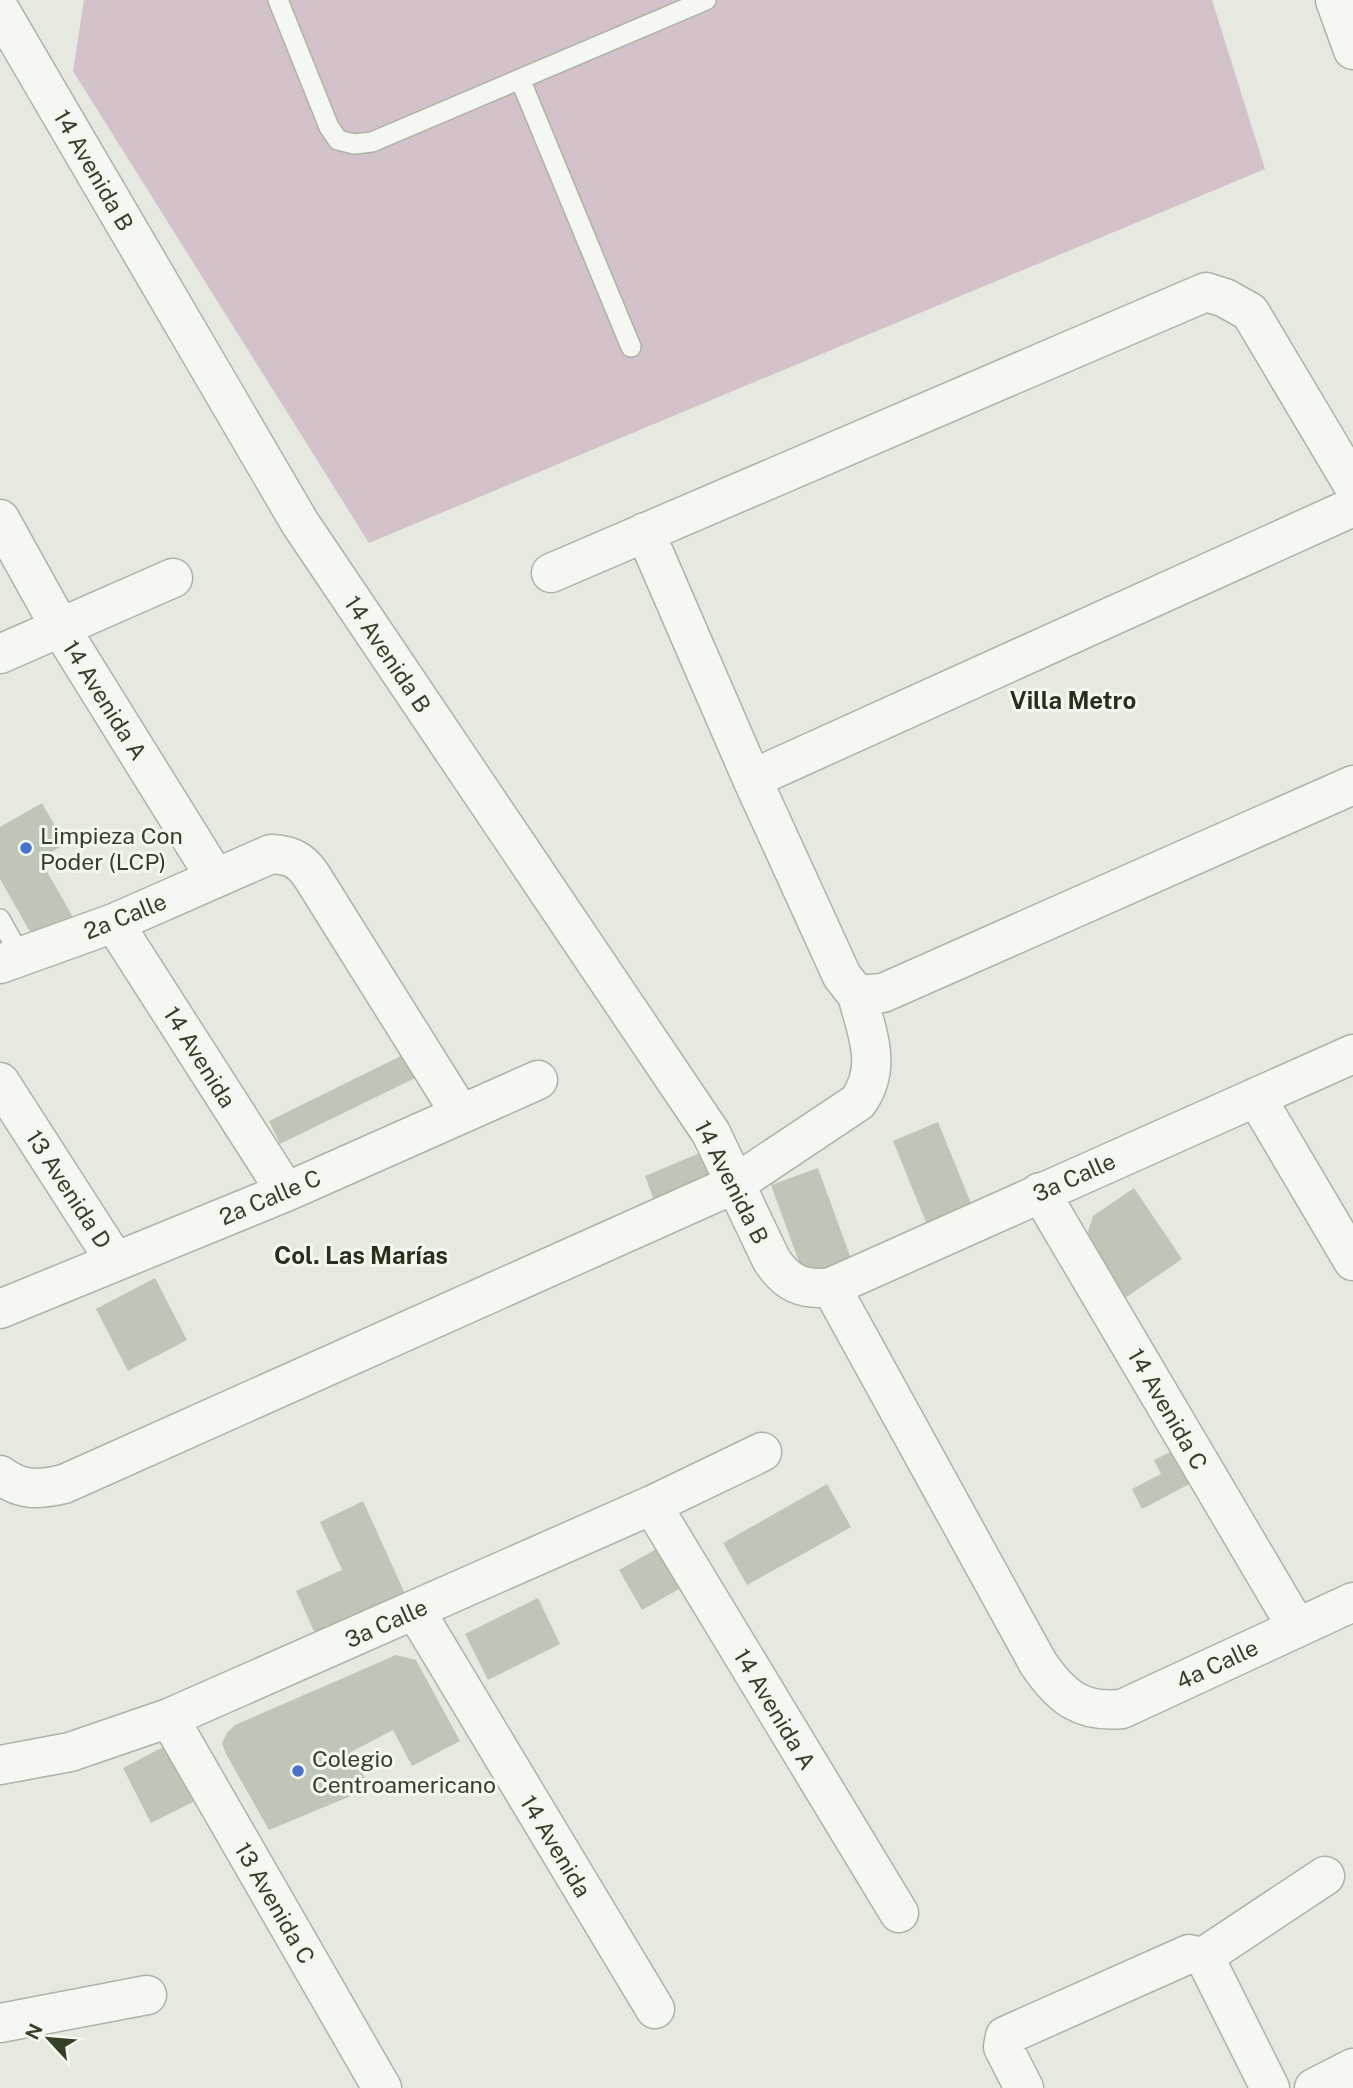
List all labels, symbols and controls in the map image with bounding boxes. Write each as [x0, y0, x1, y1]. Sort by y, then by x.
street label: 14 Avenida B [49, 105, 139, 235]
street label: 14 Avenida B [339, 590, 437, 718]
street label: 14 Avenida A [57, 635, 153, 765]
district label: Villa Metro [1010, 686, 1136, 714]
place label: Limpieza Con Poder (LCP) [40, 822, 183, 875]
marker: Limpieza Con Poder (LCP) [18, 840, 34, 856]
street label: 2a Calle [80, 887, 170, 945]
street label: 14 Avenida [158, 1001, 242, 1113]
street label: 14 Avenida B [689, 1116, 775, 1248]
street label: 13 Avenida D [21, 1125, 117, 1253]
street label: 3a Calle [1029, 1147, 1119, 1207]
street label: 2a Calle C [215, 1164, 325, 1230]
district label: Col. Las Marías [274, 1241, 448, 1269]
street label: 14 Avenida C [1122, 1344, 1214, 1474]
street label: 3a Calle [341, 1593, 431, 1653]
street label: 4a Calle [1172, 1633, 1262, 1695]
street label: 14 Avenida A [728, 1644, 822, 1774]
place label: Colegio Centroamericano [312, 1745, 496, 1798]
marker: Colegio Centroamericano [290, 1763, 306, 1779]
street label: 14 Avenida [515, 1790, 597, 1902]
street label: 13 Avenida C [229, 1838, 321, 1968]
north arrow [14, 2004, 84, 2074]
text: N [21, 2020, 47, 2043]

